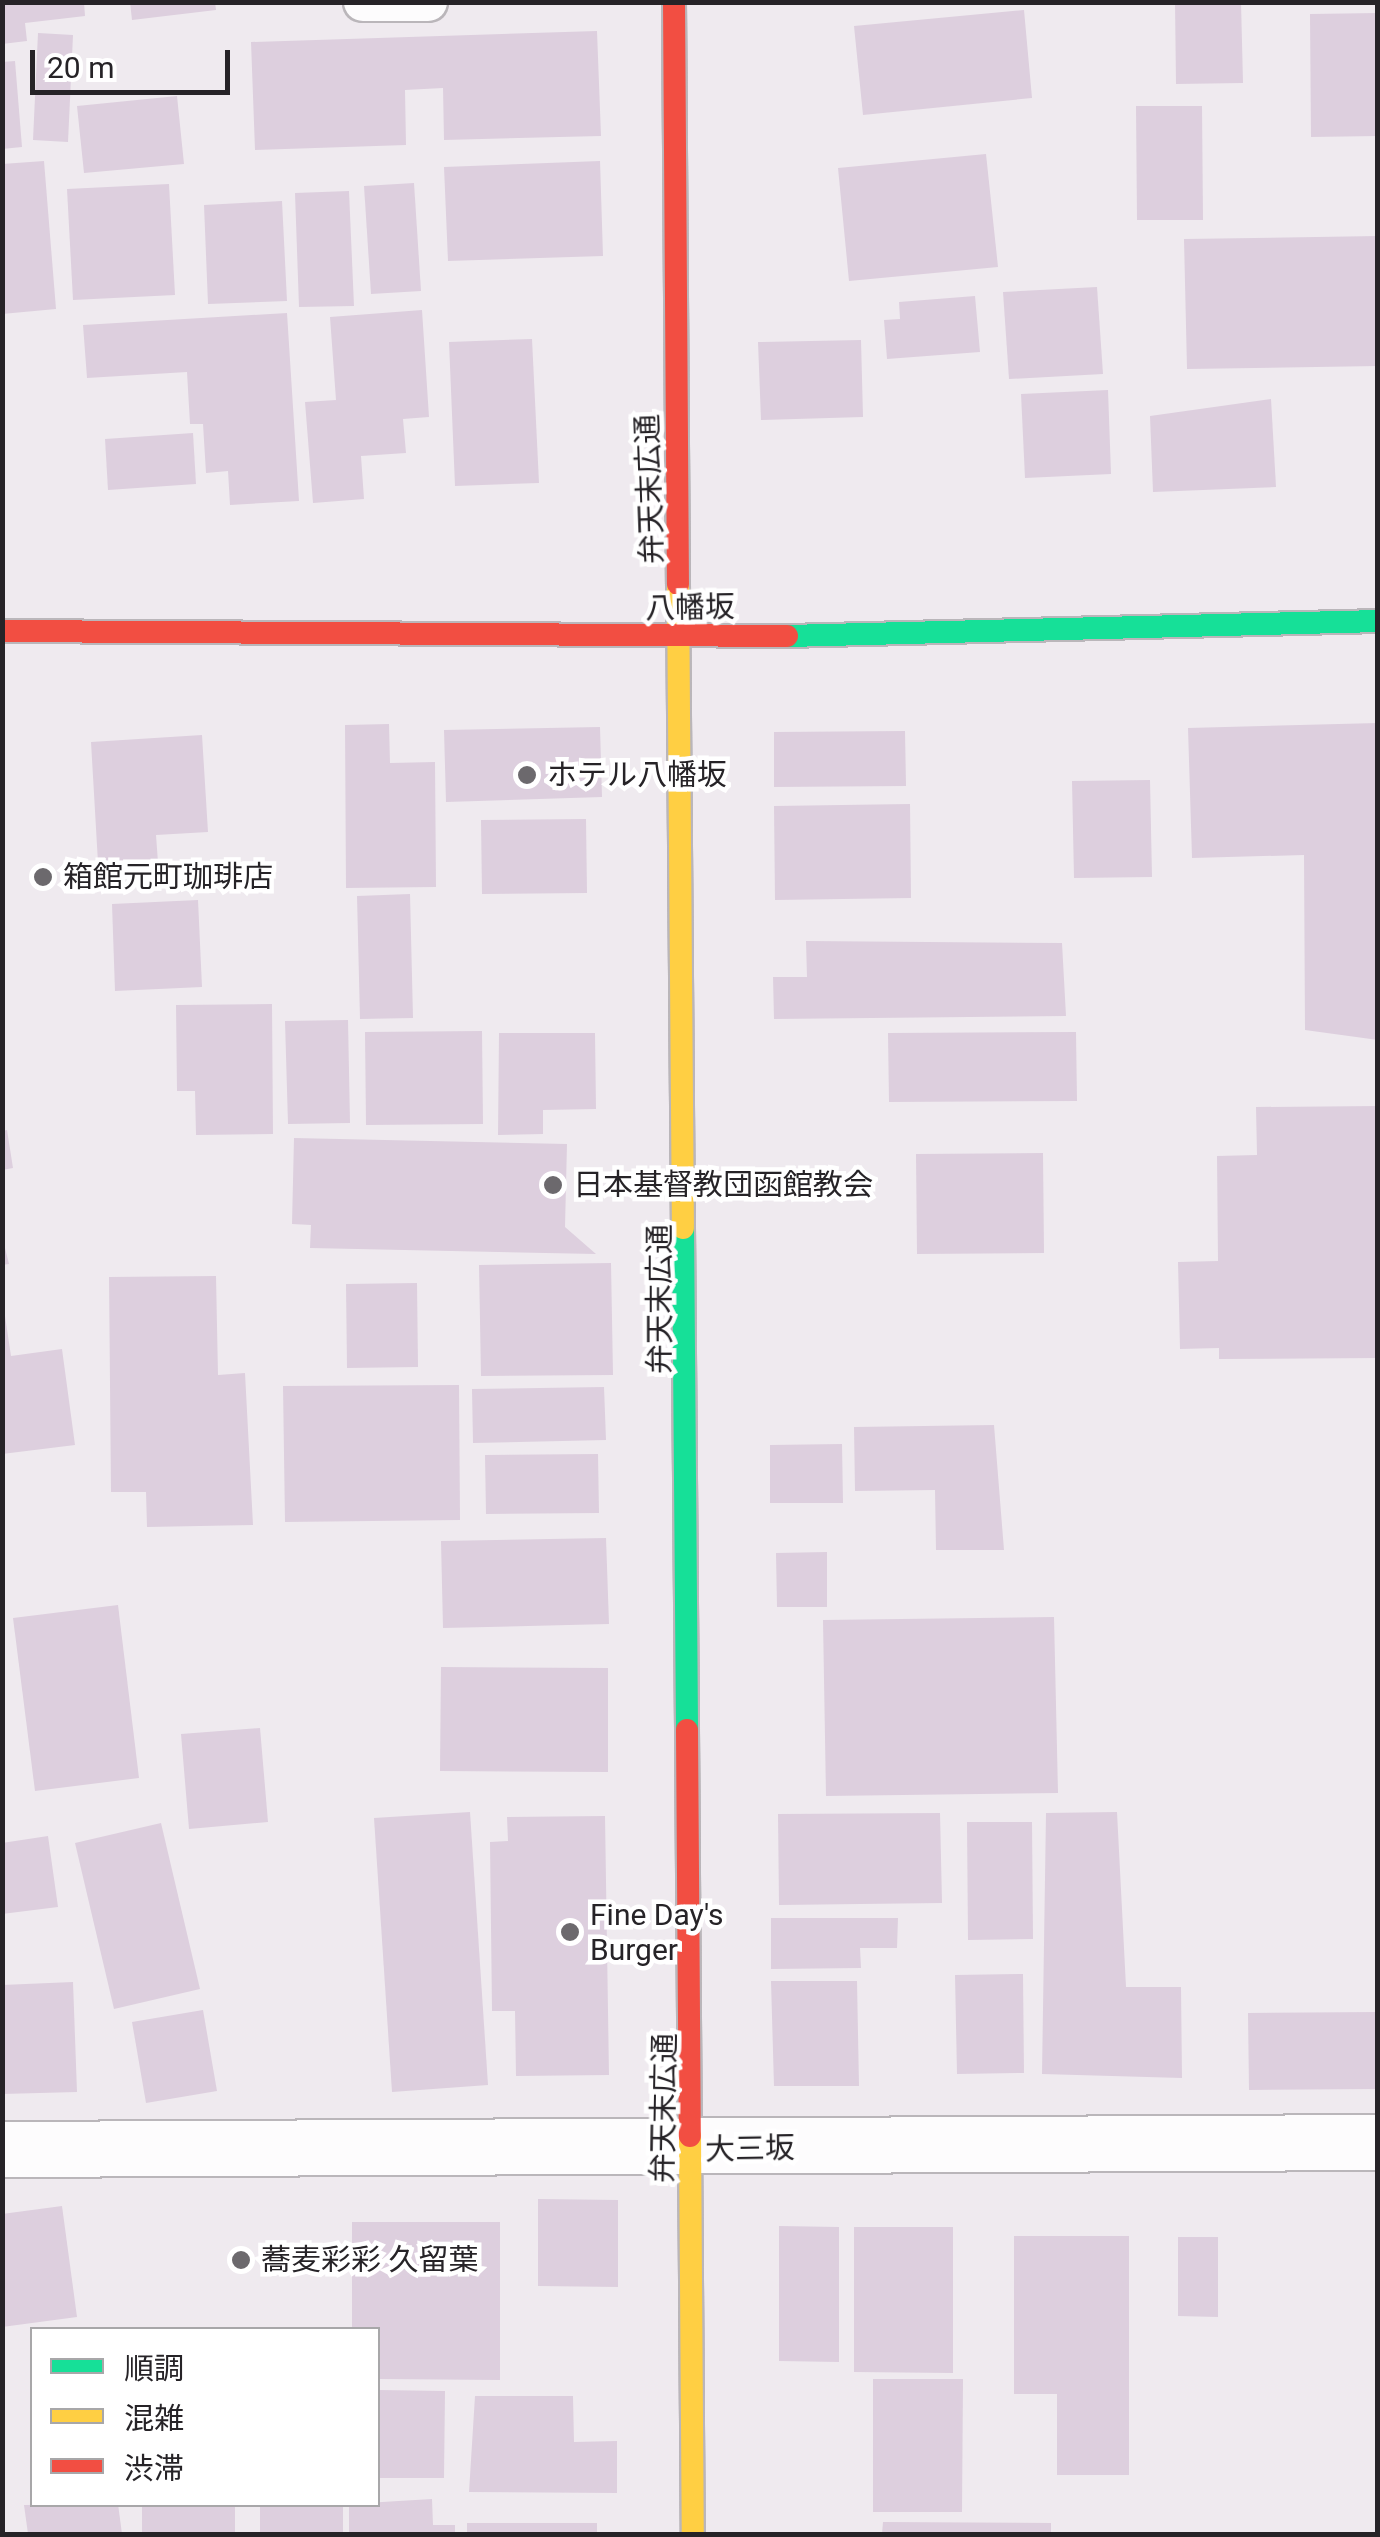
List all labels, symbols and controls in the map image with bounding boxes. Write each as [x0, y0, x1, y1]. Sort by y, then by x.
scale bar [35, 30, 235, 92]
text: 20 m [47, 50, 114, 85]
street label: 弁天末広通 [629, 413, 671, 565]
street label: 八幡坂 [645, 589, 735, 627]
place label: ホテル八幡坂 [547, 757, 727, 793]
marker: ホテル八幡坂 [516, 764, 538, 786]
place label: 箱館元町珈琲店 [63, 859, 273, 895]
marker: 箱館元町珈琲店 [32, 866, 54, 888]
place label: 日本基督教団函館教会 [573, 1167, 873, 1203]
marker: 日本基督教団函館教会 [542, 1174, 564, 1196]
street label: 弁天末広通 [642, 1224, 678, 1374]
place label: Fine Day's Burger [590, 1897, 724, 1968]
marker: Fine Day's Burger [559, 1921, 581, 1943]
street label: 弁天末広通 [645, 2033, 683, 2183]
street label: 大三坂 [705, 2130, 795, 2168]
place label: 蕎麦彩彩 久留葉 [261, 2242, 478, 2278]
marker: 蕎麦彩彩 久留葉 [230, 2249, 252, 2271]
legend [30, 2327, 380, 2507]
text: 順調 [124, 2351, 184, 2386]
text: 混雑 [124, 2401, 184, 2436]
text: 渋滞 [124, 2451, 184, 2486]

